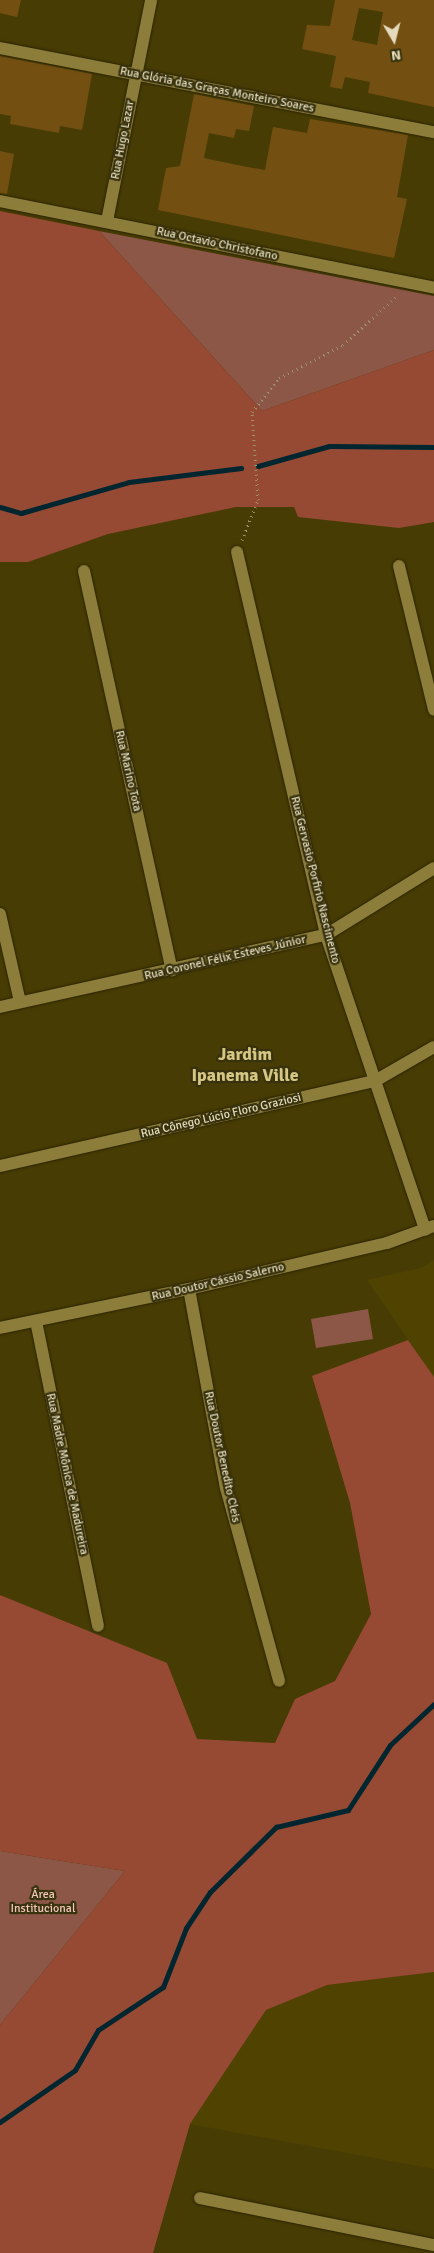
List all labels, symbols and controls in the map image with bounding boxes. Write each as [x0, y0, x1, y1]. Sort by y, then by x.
north arrow [369, 15, 419, 65]
text: N [390, 46, 402, 64]
street label: Rua Glória das Graças Monteiro Soares [119, 64, 315, 116]
street label: Rua Hugo Lazar [108, 99, 138, 181]
street label: Rua Octavio Christofano [155, 224, 279, 264]
street label: Rua Marino Tota [112, 729, 144, 813]
street label: Rua Gervasio Porfirio Nascimento [287, 795, 343, 965]
street label: Rua Coronel Félix Esteves Júnior [143, 932, 307, 984]
district label: Jardim Ipanema Ville [191, 1044, 299, 1086]
street label: Rua Cônego Lúcio Floro Graziosi [139, 1091, 303, 1141]
street label: Rua Doutor Cássio Salerno [150, 1260, 286, 1304]
street label: Rua Doutor Benedito Cleis [201, 1390, 243, 1524]
street label: Rua Madre Mônica de Madureira [43, 1392, 91, 1556]
park label: Área Institucional [11, 1888, 75, 1916]

